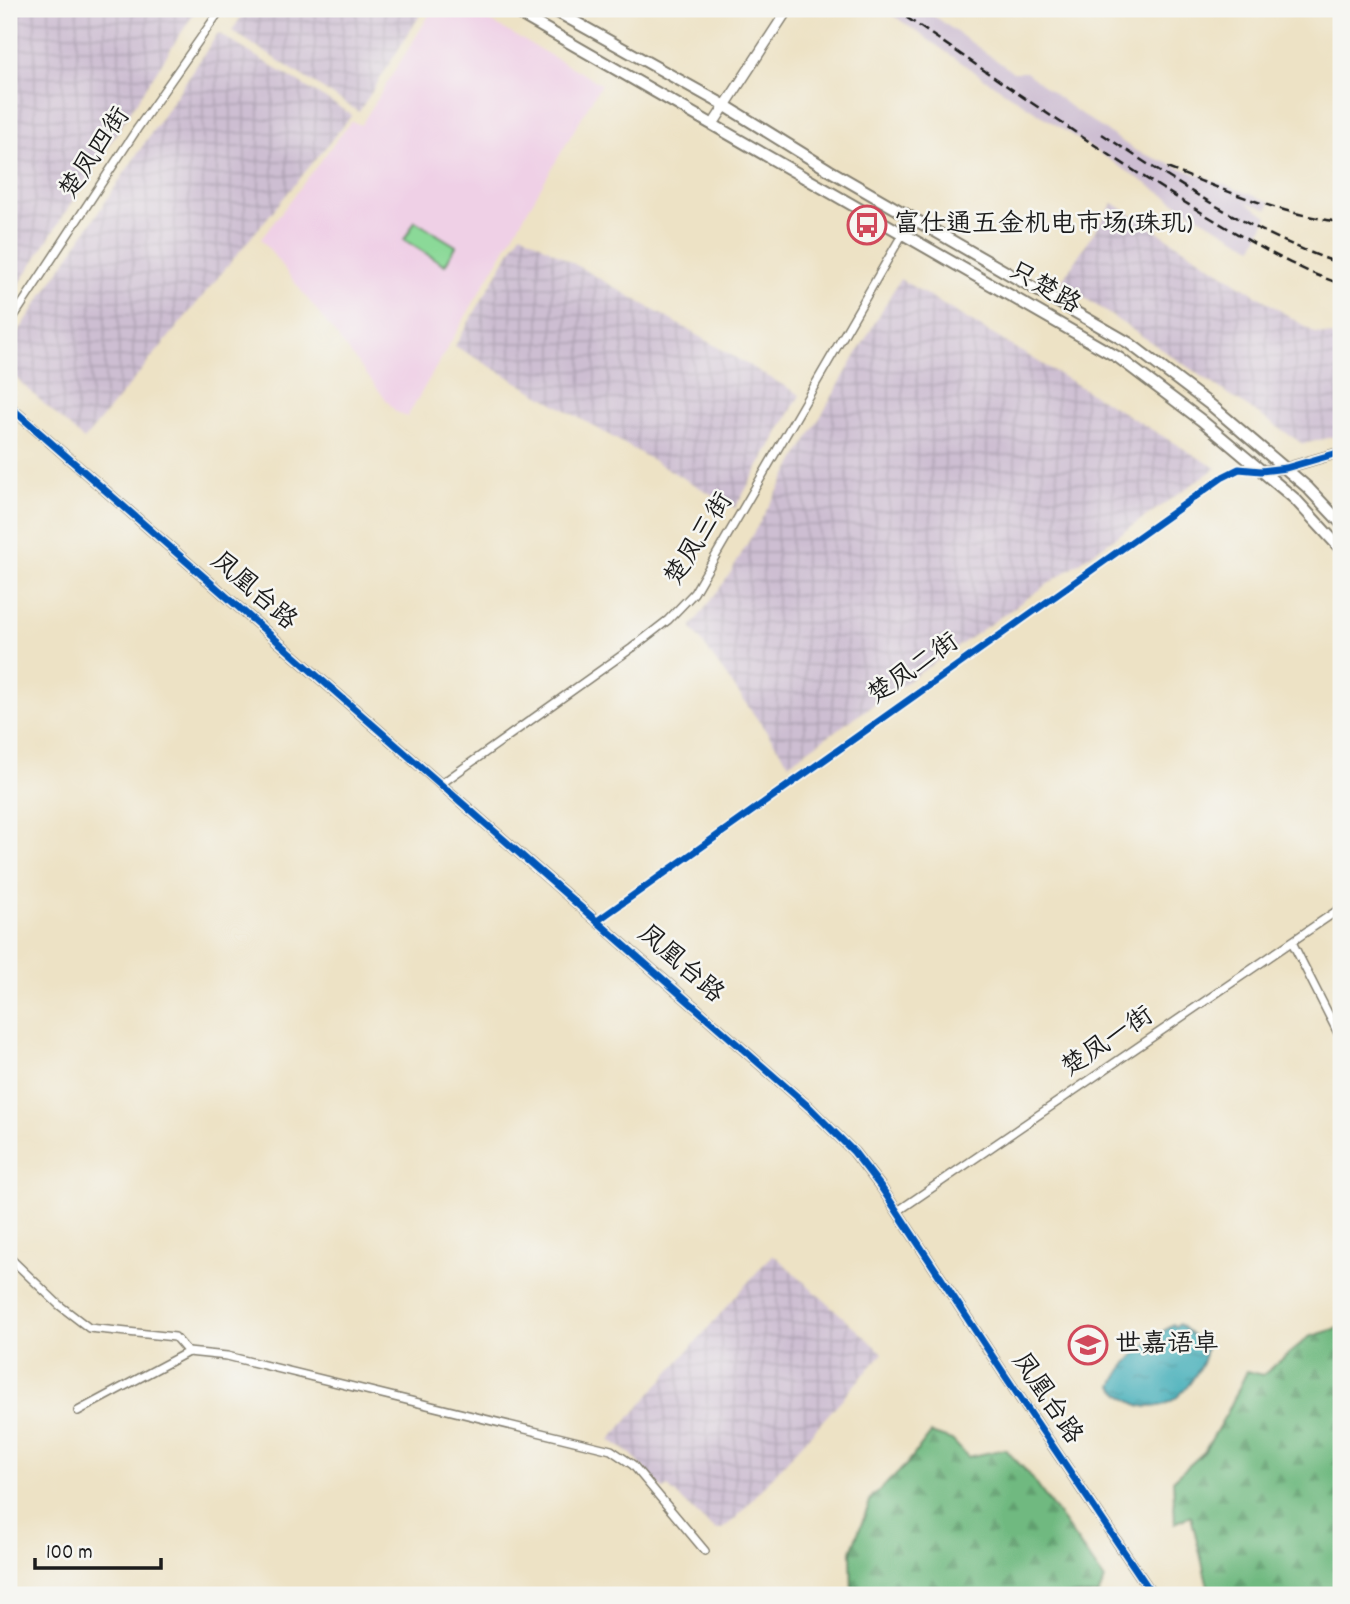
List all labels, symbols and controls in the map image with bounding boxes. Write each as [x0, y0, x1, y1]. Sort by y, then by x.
street label: 楚凤四街 [52, 101, 140, 207]
bus stop icon: 富仕通五金机电市场(珠玑) [846, 204, 888, 246]
place label: 富仕通五金机电市场(珠玑) [894, 207, 1193, 244]
street label: 只楚路 [1001, 253, 1087, 325]
street label: 楚凤三街 [657, 486, 743, 594]
street label: 凤凰台路 [202, 544, 304, 640]
street label: 楚凤二街 [861, 625, 967, 715]
street label: 凤凰台路 [629, 917, 731, 1013]
street label: 楚凤一街 [1055, 999, 1161, 1087]
school or university icon: 世嘉语卓 [1067, 1324, 1109, 1366]
place label: 世嘉语卓 [1115, 1327, 1219, 1364]
street label: 凤凰台路 [1002, 1346, 1090, 1452]
scale bar [35, 1527, 161, 1571]
text: 100 m [46, 1539, 93, 1569]

